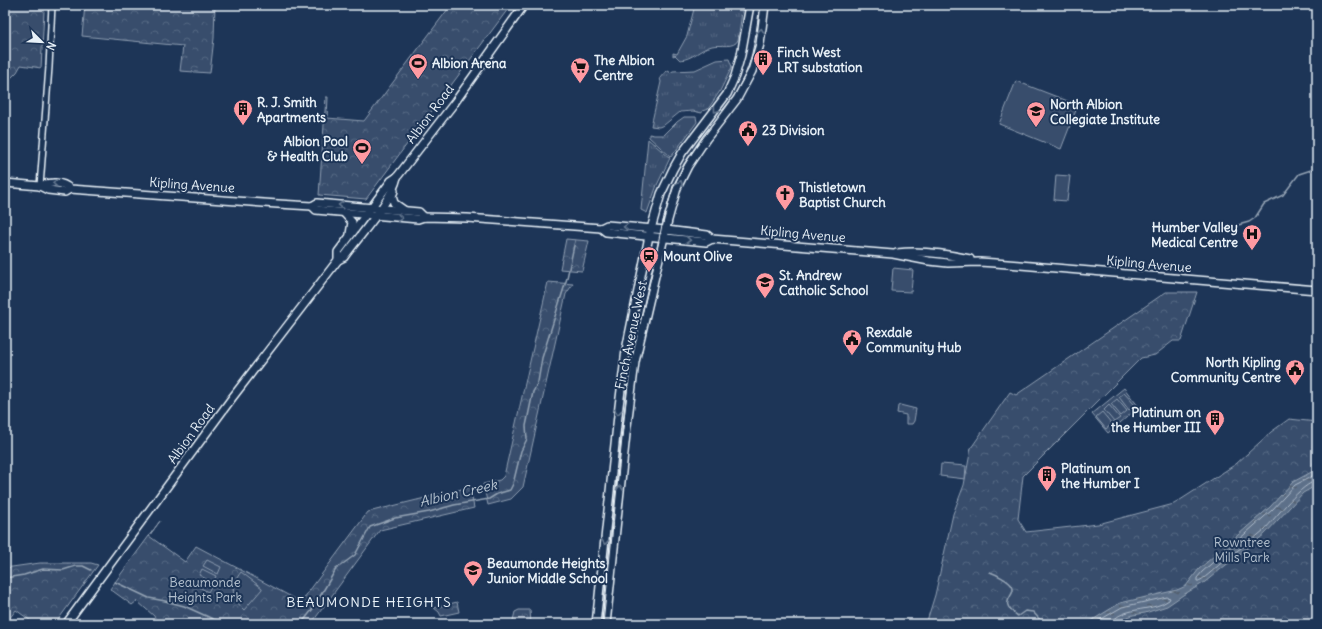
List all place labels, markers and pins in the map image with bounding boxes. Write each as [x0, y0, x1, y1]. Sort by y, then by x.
place label: Finch West LRT substation [777, 44, 863, 76]
building icon: Finch West LRT substation [752, 48, 774, 76]
sports icon: Albion Arena [407, 52, 429, 80]
place label: The Albion Centre [594, 52, 655, 84]
place label: Albion Arena [432, 55, 507, 72]
supermarket icon: The Albion Centre [569, 56, 591, 84]
place label: R. J. Smith Apartments [257, 94, 326, 126]
place label: North Albion Collegiate Institute [1050, 96, 1160, 128]
building icon: R. J. Smith Apartments [232, 98, 254, 126]
school or university icon: North Albion Collegiate Institute [1025, 100, 1047, 128]
public building icon: 23 Division [737, 119, 759, 147]
place label: 23 Division [762, 122, 825, 139]
place label: Albion Pool & Health Club [267, 133, 348, 165]
sports icon: Albion Pool & Health Club [351, 137, 373, 165]
place label: Thistletown Baptist Church [799, 179, 886, 211]
church icon: Thistletown Baptist Church [774, 183, 796, 211]
place label: Humber Valley Medical Centre [1151, 219, 1238, 251]
hospital icon: Humber Valley Medical Centre [1241, 223, 1263, 251]
station icon: Mount Olive [638, 245, 660, 273]
place label: Mount Olive [663, 248, 732, 265]
place label: St. Andrew Catholic School [779, 267, 869, 299]
school or university icon: St. Andrew Catholic School [754, 271, 776, 299]
place label: Rexdale Community Hub [866, 324, 961, 356]
public building icon: Rexdale Community Hub [841, 328, 863, 356]
place label: North Kipling Community Centre [1171, 354, 1281, 386]
public building icon: North Kipling Community Centre [1284, 358, 1306, 386]
place label: Platinum on the Humber III [1111, 404, 1201, 436]
building icon: Platinum on the Humber III [1204, 408, 1226, 436]
place label: Platinum on the Humber I [1061, 460, 1140, 492]
building icon: Platinum on the Humber I [1036, 464, 1058, 492]
place label: Beaumonde Heights Junior Middle School [487, 555, 608, 587]
school or university icon: Beaumonde Heights Junior Middle School [462, 559, 484, 587]

